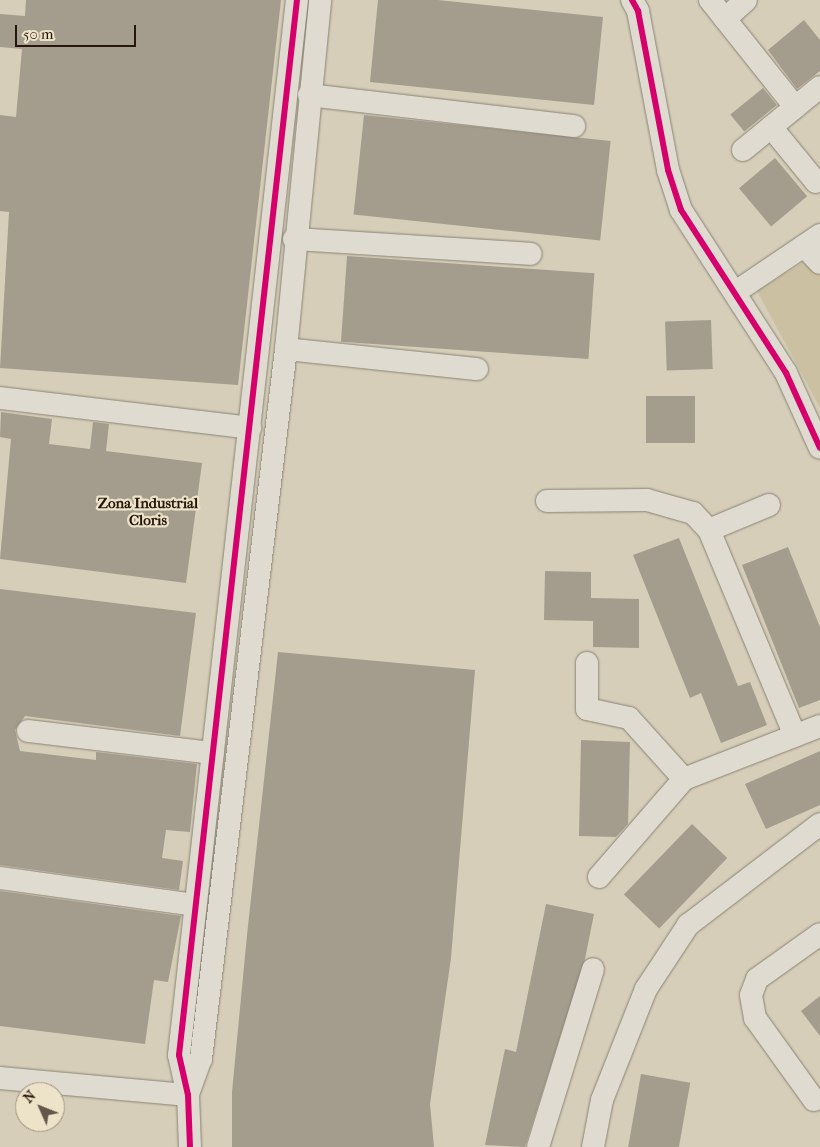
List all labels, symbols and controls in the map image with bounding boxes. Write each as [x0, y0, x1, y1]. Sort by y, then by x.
scale bar [18, 15, 139, 47]
text: 50 m [23, 25, 53, 43]
district label: Zona Industrial Cloris [98, 494, 198, 529]
north arrow [15, 1082, 65, 1132]
text: N [20, 1087, 39, 1107]

